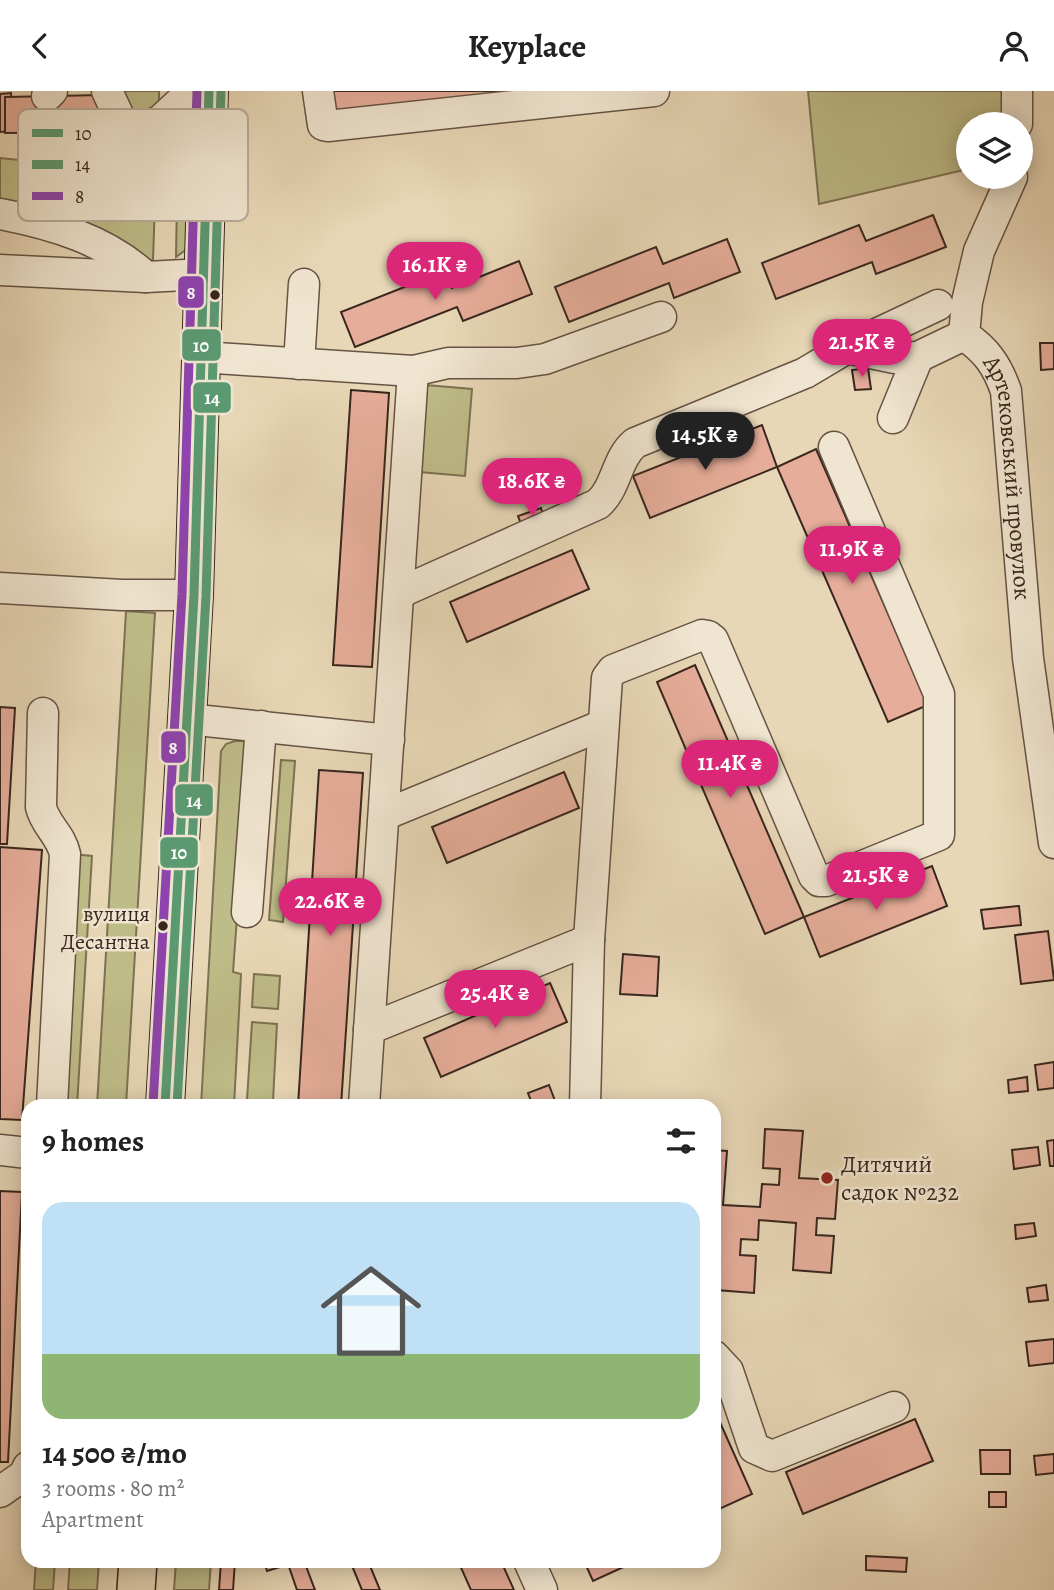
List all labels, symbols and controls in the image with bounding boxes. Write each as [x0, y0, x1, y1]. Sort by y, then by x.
text: Keyplace [468, 24, 586, 68]
icon: back [21, 27, 59, 65]
icon: person [995, 27, 1033, 65]
legend [18, 109, 248, 221]
map controls [956, 112, 1033, 189]
button: layers [956, 112, 1033, 189]
text: 10 [75, 121, 92, 147]
text: 14 [75, 152, 90, 178]
text: 8 [75, 184, 84, 210]
pin: 16.1K ₴ [370, 243, 500, 302]
text: 16.1K ₴ [402, 249, 468, 280]
line badge: 8 [177, 275, 205, 309]
text: 8 [186, 280, 196, 306]
unlabelled marker [208, 288, 222, 302]
pin: 21.5K ₴ [797, 320, 927, 379]
text: 21.5K ₴ [829, 326, 895, 357]
line badge: 10 [181, 328, 222, 362]
text: 10 [193, 333, 210, 359]
street label: Артековський провулок [975, 348, 1039, 601]
line badge: 14 [192, 381, 232, 414]
text: 14 [204, 385, 220, 411]
pin: 14.5K ₴ [640, 413, 770, 472]
text: 14.5K ₴ [672, 419, 738, 450]
pin: 18.6K ₴ [467, 459, 597, 518]
text: 18.6K ₴ [498, 465, 566, 496]
pin: 11.9K ₴ [787, 526, 917, 586]
text: 11.9K ₴ [820, 533, 884, 564]
line badge: 8 [160, 730, 187, 764]
text: 8 [168, 735, 178, 761]
pin: 11.4K ₴ [665, 741, 795, 800]
text: 11.4K ₴ [697, 747, 763, 778]
line badge: 14 [174, 783, 214, 817]
text: 14 [186, 788, 202, 814]
line badge: 10 [159, 836, 199, 869]
text: 10 [171, 840, 188, 866]
pin: 21.5K ₴ [811, 853, 941, 912]
text: 21.5K ₴ [843, 859, 909, 890]
pin: 22.6K ₴ [265, 879, 395, 938]
text: 22.6K ₴ [295, 885, 365, 916]
place label: вулиця Десантна [61, 899, 151, 957]
marker: вулиця Десантна [156, 919, 170, 933]
pin: 25.4K ₴ [430, 971, 560, 1030]
text: 25.4K ₴ [460, 977, 530, 1008]
text: 9 homes [42, 1121, 144, 1161]
icon: filters [662, 1122, 700, 1160]
place label: Дитячий садок №232 [841, 1148, 959, 1208]
marker: Дитячий садок №232 [819, 1170, 835, 1186]
icon: home [308, 1248, 434, 1374]
text: 14 500 ₴/mo [42, 1433, 187, 1473]
text: 3 rooms · 80 m² [42, 1473, 184, 1504]
text: Apartment [42, 1504, 144, 1535]

